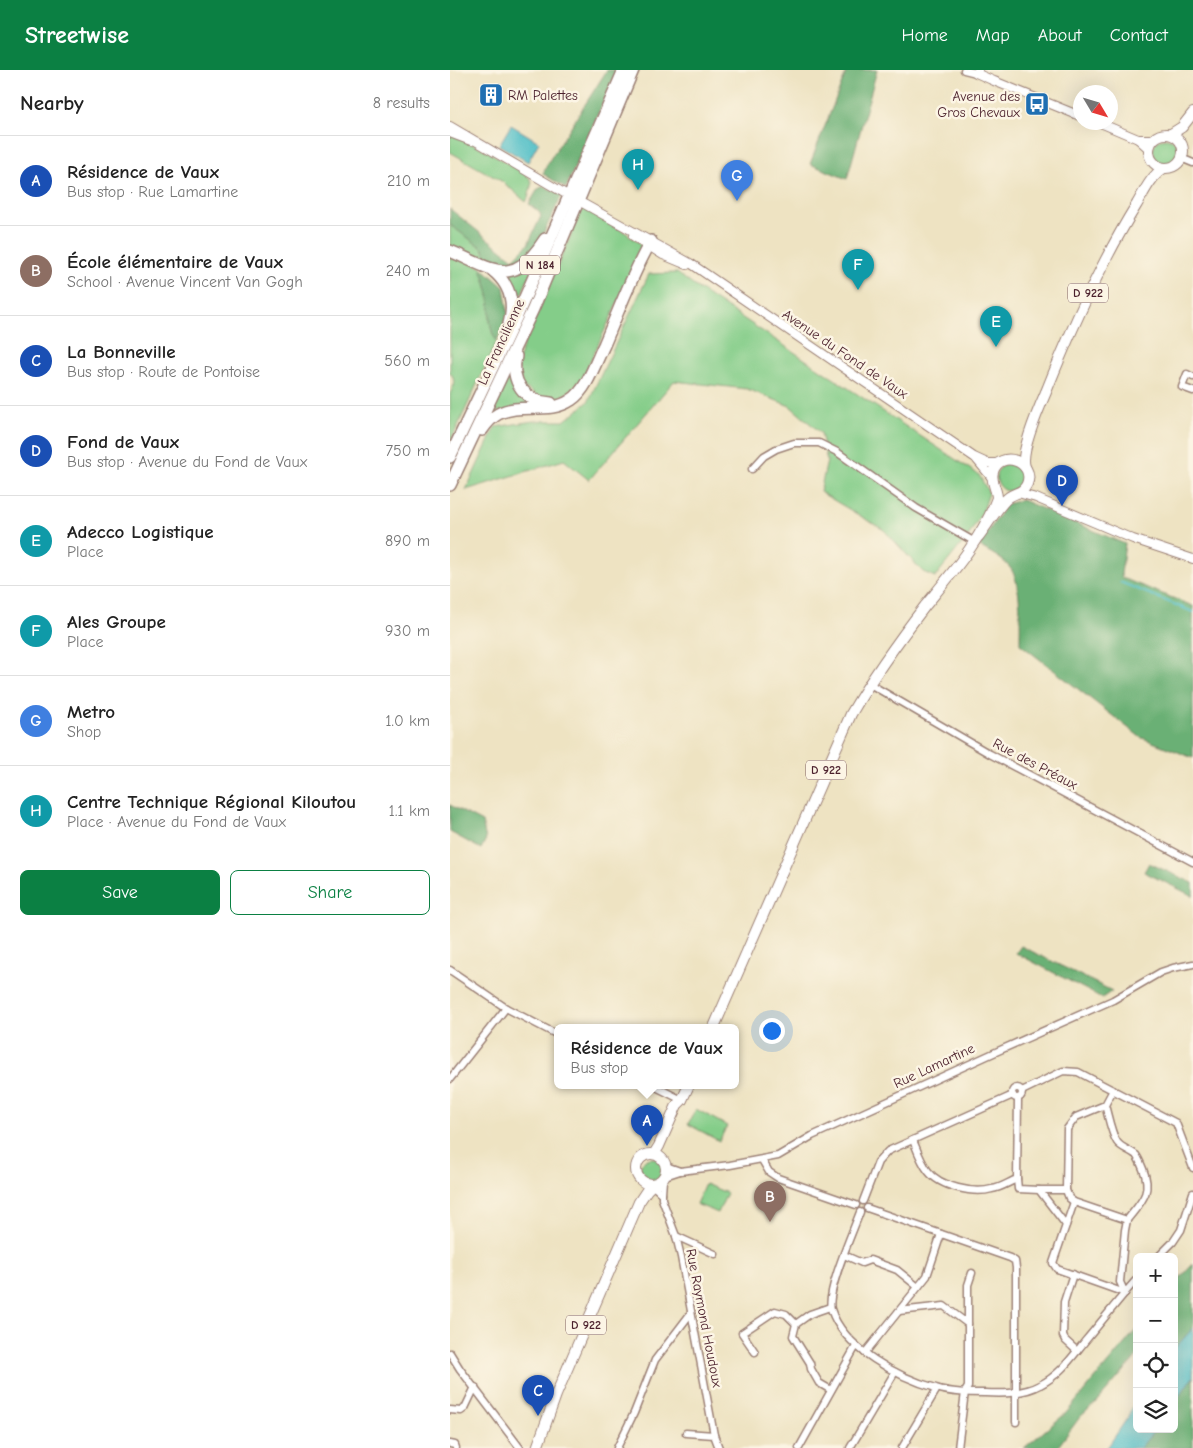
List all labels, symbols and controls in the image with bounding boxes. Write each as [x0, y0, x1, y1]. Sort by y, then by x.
text: Streetwise [25, 21, 129, 49]
text: Home [901, 25, 948, 46]
text: Map [976, 25, 1010, 46]
text: About [1038, 25, 1082, 46]
text: Contact [1110, 25, 1168, 46]
building icon: RM Palettes [478, 82, 504, 108]
north arrow [1073, 85, 1118, 130]
place label: RM Palettes [508, 87, 578, 104]
place label: Avenue des Gros Chevaux [937, 88, 1020, 121]
text: Nearby [20, 91, 84, 115]
bus stop icon: Avenue des Gros Chevaux [1024, 91, 1050, 117]
text: 8 results [373, 94, 430, 112]
pin: H [622, 149, 654, 190]
pin: G [721, 160, 753, 201]
text: Résidence de Vaux [67, 161, 219, 183]
text: A [32, 172, 40, 190]
text: 210 m [387, 172, 430, 190]
text: Bus stop · Rue Lamartine [67, 183, 238, 201]
pin: F [842, 249, 874, 290]
text: École élémentaire de Vaux [67, 251, 283, 273]
road number: N 184 [520, 256, 560, 274]
text: B [31, 262, 41, 280]
text: 240 m [386, 262, 430, 280]
text: School · Avenue Vincent Van Gogh [67, 273, 303, 291]
road number: D 922 [1068, 284, 1108, 302]
street label: La Francilienne [474, 296, 528, 388]
street label: Avenue du Fond de Vaux [779, 306, 911, 403]
pin: E [980, 306, 1012, 347]
text: La Bonneville [67, 341, 176, 363]
text: C [31, 352, 41, 370]
text: 560 m [384, 352, 430, 370]
text: Bus stop · Route de Pontoise [67, 363, 260, 381]
text: Fond de Vaux [67, 431, 179, 453]
text: D [31, 442, 41, 460]
text: 750 m [385, 442, 430, 460]
text: Bus stop · Avenue du Fond de Vaux [67, 453, 307, 471]
pin: D [1046, 465, 1078, 506]
text: Adecco Logistique [67, 521, 214, 543]
text: E [31, 532, 41, 550]
text: 890 m [385, 532, 430, 550]
text: Place [67, 543, 103, 561]
text: Ales Groupe [67, 611, 166, 633]
text: F [31, 622, 41, 640]
text: 930 m [385, 622, 430, 640]
text: Place [67, 633, 103, 651]
text: Metro [67, 701, 115, 723]
text: G [30, 712, 42, 730]
text: 1.0 km [385, 712, 430, 730]
text: Shop [67, 723, 101, 741]
street label: Rue des Préaux [990, 735, 1080, 794]
road number: D 922 [806, 760, 846, 780]
text: Centre Technique Régional Kiloutou [67, 791, 356, 813]
text: H [30, 802, 42, 820]
text: 1.1 km [389, 802, 430, 820]
text: Place · Avenue du Fond de Vaux [67, 813, 286, 831]
button: Save [20, 870, 220, 915]
button: Share [230, 870, 430, 915]
your location [759, 1018, 785, 1044]
popup [554, 1024, 739, 1089]
text: Résidence de Vaux [571, 1037, 722, 1059]
street label: Rue Lamartine [891, 1040, 977, 1092]
text: Bus stop [571, 1059, 628, 1077]
pin: A [631, 1105, 663, 1146]
pin: B [754, 1181, 786, 1222]
street label: Rue Raymond Houdoux [682, 1247, 726, 1389]
map controls [1133, 1253, 1178, 1433]
button: + [1133, 1253, 1178, 1298]
button: − [1133, 1298, 1178, 1343]
road number: D 922 [566, 1316, 606, 1334]
button: locate [1133, 1343, 1178, 1388]
pin: C [522, 1375, 554, 1416]
button: layers [1133, 1388, 1178, 1433]

